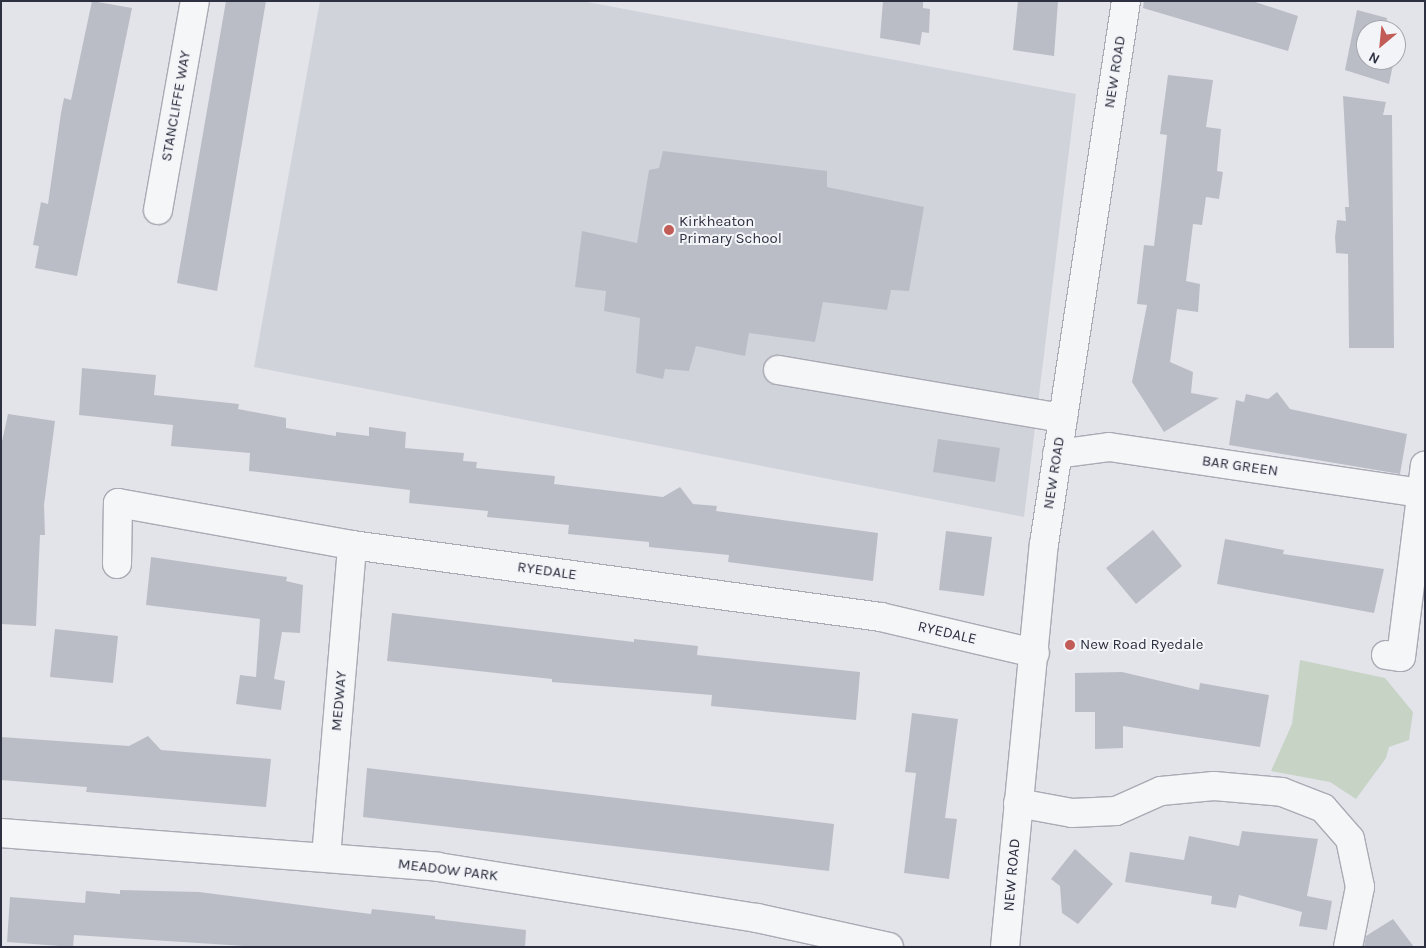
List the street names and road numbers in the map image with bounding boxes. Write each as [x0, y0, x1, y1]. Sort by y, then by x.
street label: NEW ROAD [1100, 35, 1130, 109]
street label: STANCLIFFE WAY [157, 49, 195, 163]
street label: NEW ROAD [1039, 436, 1069, 510]
street label: BAR GREEN [1201, 452, 1279, 480]
street label: RYEDALE [516, 558, 578, 584]
street label: RYEDALE [916, 618, 978, 648]
street label: MEDWAY [327, 670, 351, 732]
street label: NEW ROAD [1000, 838, 1024, 912]
street label: MEADOW PARK [397, 855, 499, 885]

